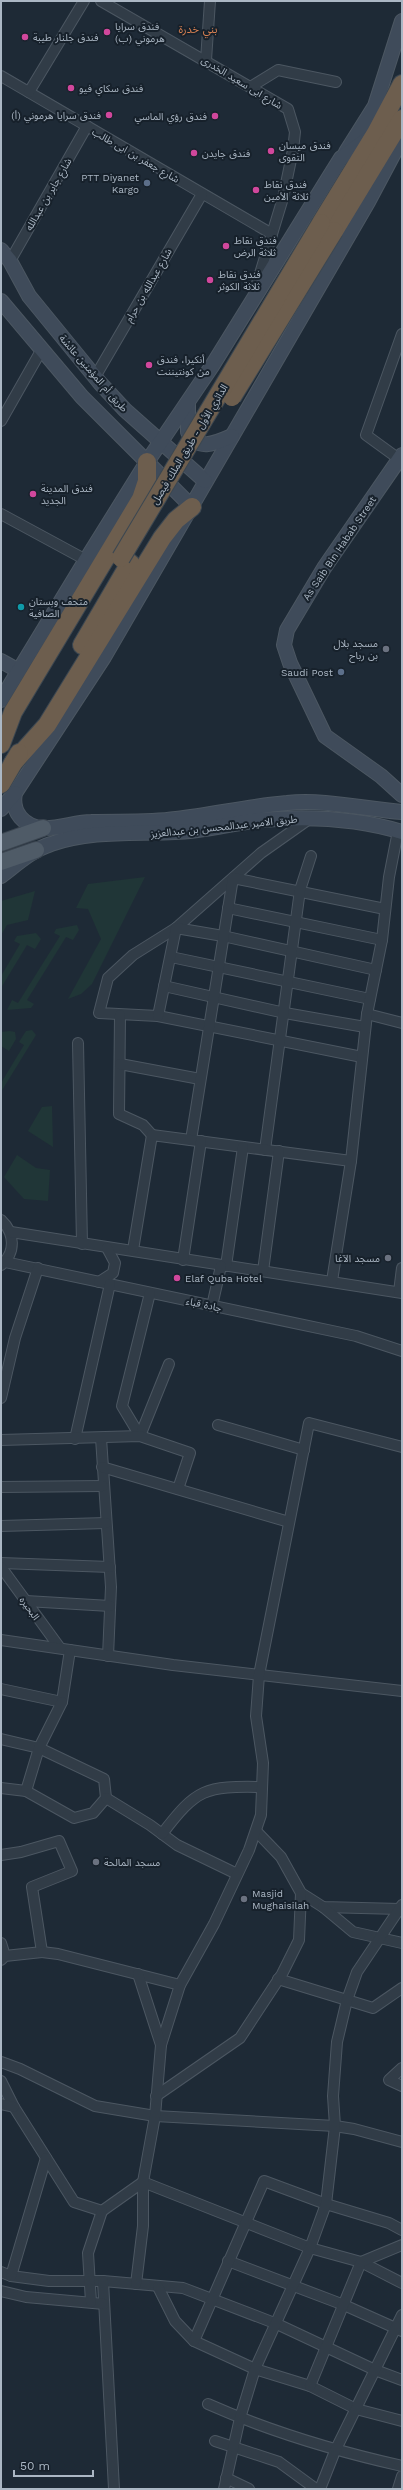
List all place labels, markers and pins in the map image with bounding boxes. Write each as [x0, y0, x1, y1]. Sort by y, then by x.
place label: فندق سرايا هرموني (ب) [115, 21, 165, 46]
marker: فندق سرايا هرموني (ب) [102, 27, 112, 37]
marker: فندق جلنار طيبة [20, 32, 30, 42]
place label: فندق جلنار طيبة [33, 32, 99, 44]
marker: فندق سكاي فيو [66, 83, 76, 93]
place label: فندق سكاي فيو [79, 83, 144, 96]
place label: فندق سرايا هرموني (أ) [11, 110, 102, 123]
marker: فندق سرايا هرموني (أ) [104, 110, 114, 120]
place label: فندق رؤي الماسي [135, 111, 208, 124]
marker: فندق رؤي الماسي [210, 111, 220, 121]
place label: فندق ميسان التقوى [279, 140, 331, 164]
marker: فندق ميسان التقوى [266, 146, 276, 156]
marker: فندق جايدن [189, 148, 199, 158]
place label: فندق جايدن [202, 148, 251, 159]
place label: PTT Diyanet Kargo [81, 172, 140, 195]
marker: PTT Diyanet Kargo [142, 178, 152, 188]
place label: فندق نقاط ثلاثة الأمين [264, 179, 309, 202]
marker: فندق نقاط ثلاثة الأمين [251, 185, 261, 195]
place label: فندق نقاط ثلاثة الرض [234, 235, 277, 259]
marker: فندق نقاط ثلاثة الرض [221, 241, 231, 251]
place label: فندق نقاط ثلاثة الكوثر [217, 269, 261, 293]
marker: فندق نقاط ثلاثة الكوثر [205, 275, 215, 285]
place label: أنكيرا، فندق من كونتيننت [157, 354, 210, 378]
marker: أنكيرا، فندق من كونتيننت [144, 360, 154, 370]
place label: فندق المدينة الجديد [41, 483, 93, 506]
marker: فندق المدينة الجديد [28, 489, 38, 499]
place label: متحف وبستان الصافية [29, 596, 88, 619]
marker: متحف وبستان الصافية [16, 602, 26, 612]
place label: مسجد بلال بن رباح [334, 638, 378, 663]
marker: مسجد بلال بن رباح [381, 644, 391, 654]
place label: Saudi Post [281, 667, 334, 678]
marker: Saudi Post [336, 667, 346, 677]
place label: مسجد الآغا [335, 1253, 380, 1264]
marker: مسجد الآغا [383, 1253, 393, 1263]
marker: Elaf Quba Hotel [172, 1273, 182, 1283]
place label: Elaf Quba Hotel [185, 1273, 262, 1284]
marker: مسجد المالحة [91, 1857, 101, 1867]
place label: مسجد المالحة [104, 1857, 160, 1868]
place label: Masjid Mughaisilah [252, 1888, 309, 1911]
marker: Masjid Mughaisilah [239, 1894, 249, 1904]

